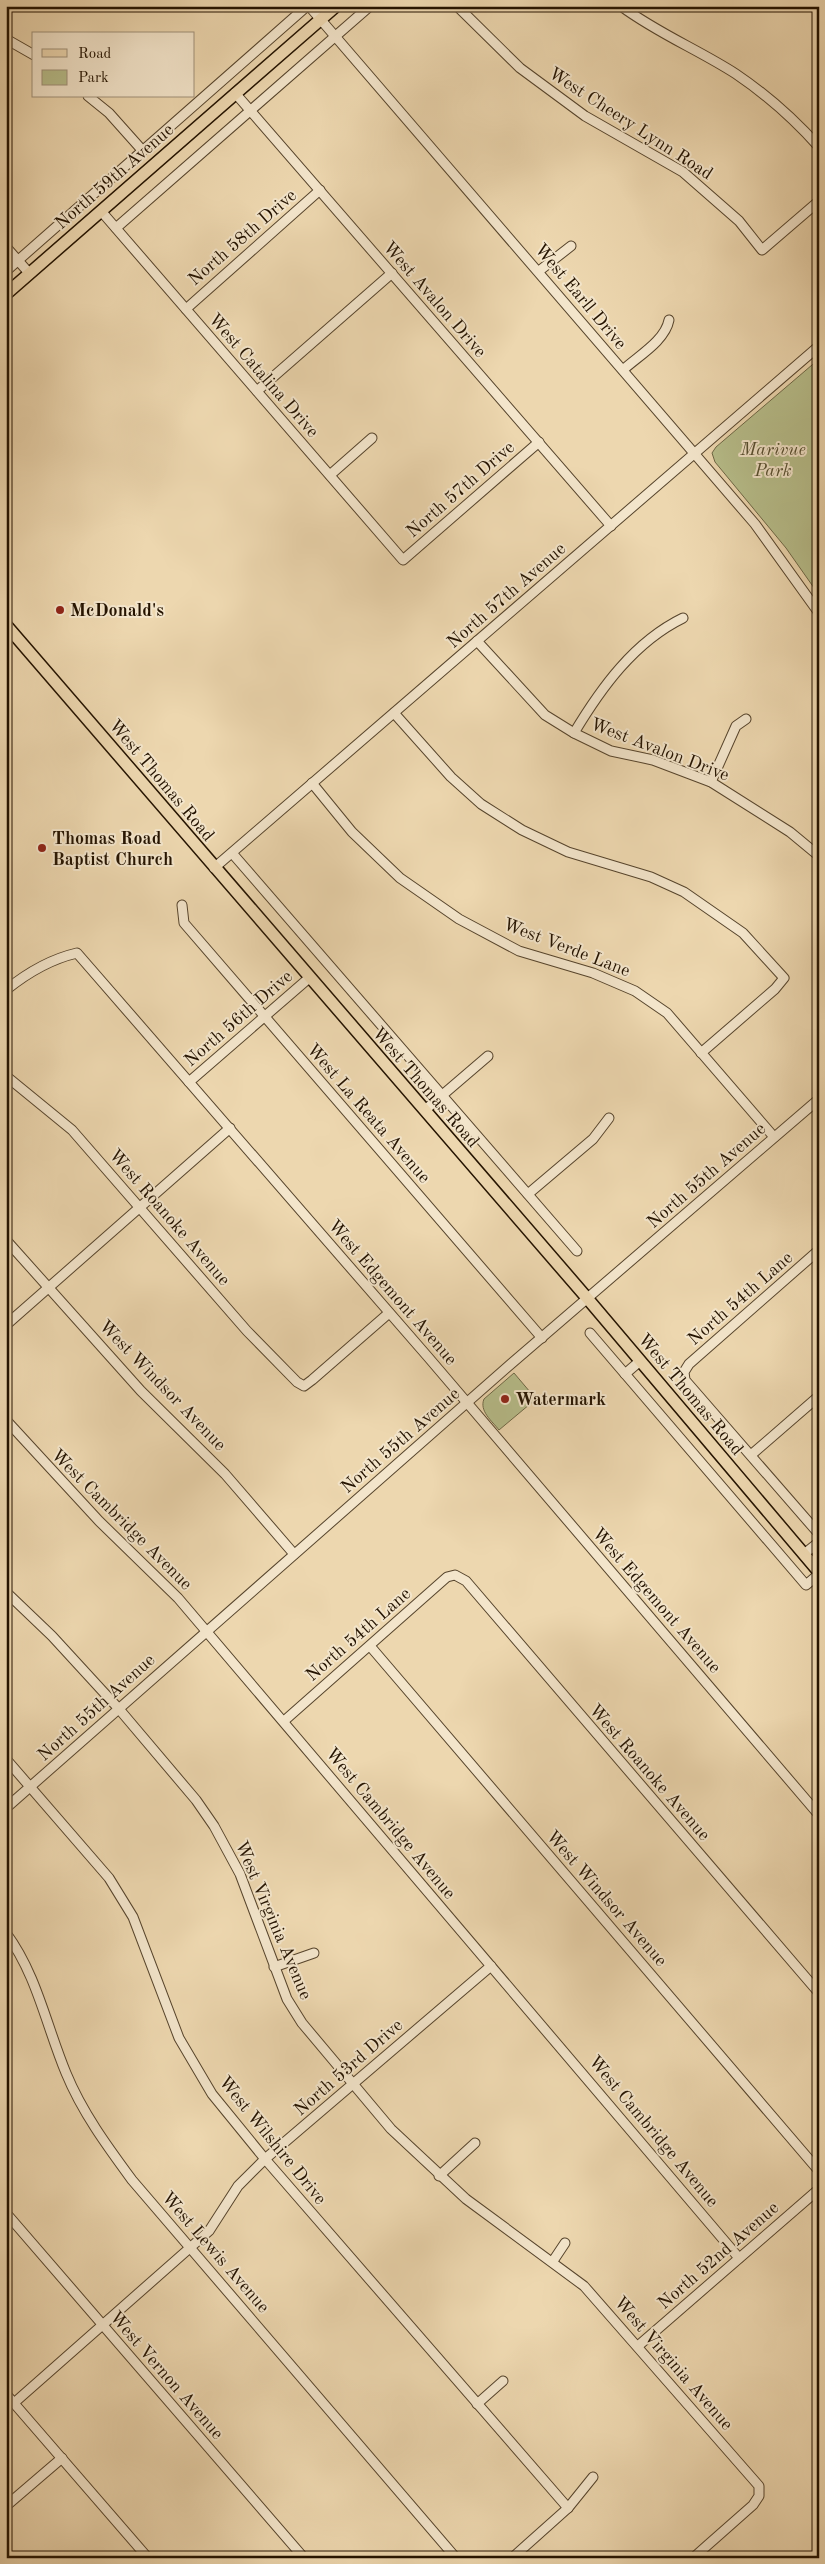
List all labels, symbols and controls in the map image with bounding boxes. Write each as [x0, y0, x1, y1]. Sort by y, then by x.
legend [32, 32, 195, 98]
text: Road [78, 47, 112, 62]
street label: West Cheery Lynn Road [545, 64, 716, 184]
text: Park [78, 71, 109, 86]
street label: North 59th Avenue [52, 121, 177, 233]
street label: North 58th Drive [185, 186, 300, 289]
street label: West Avalon Drive [379, 238, 489, 361]
street label: West Earll Drive [531, 240, 629, 353]
street label: West Catalina Drive [205, 310, 322, 441]
street label: North 57th Drive [403, 438, 518, 541]
park label: Marivue Park [739, 441, 806, 480]
street label: North 57th Avenue [444, 540, 569, 652]
place label: McDonald's [70, 602, 164, 620]
marker: McDonald's [54, 604, 66, 616]
street label: West Avalon Drive [588, 715, 732, 785]
street label: West Thomas Road [105, 716, 217, 845]
place label: Thomas Road Baptist Church [52, 830, 173, 869]
marker: Thomas Road Baptist Church [36, 842, 48, 854]
street label: West Verde Lane [501, 915, 633, 980]
street label: North 56th Drive [181, 967, 296, 1070]
street label: West Thomas Road [368, 1024, 482, 1151]
street label: West La Reata Avenue [303, 1040, 434, 1187]
street label: North 55th Avenue [644, 1120, 769, 1232]
street label: West Roanoke Avenue [105, 1146, 233, 1289]
street label: West Edgemont Avenue [324, 1216, 460, 1369]
street label: North 54th Lane [685, 1249, 796, 1349]
street label: West Windsor Avenue [95, 1317, 229, 1454]
street label: West Thomas Road [634, 1330, 746, 1459]
street label: North 55th Avenue [338, 1385, 463, 1497]
place label: Watermark [515, 1391, 606, 1409]
marker: Watermark [499, 1393, 511, 1405]
street label: West Cambridge Avenue [47, 1446, 195, 1594]
street label: West Edgemont Avenue [588, 1524, 724, 1677]
street label: North 54th Lane [303, 1585, 414, 1685]
street label: North 55th Avenue [35, 1651, 159, 1765]
street label: West Roanoke Avenue [585, 1701, 713, 1844]
street label: West Cambridge Avenue [322, 1745, 459, 1903]
street label: West Windsor Avenue [542, 1827, 670, 1970]
street label: West Virginia Avenue [231, 1838, 315, 2002]
street label: North 53rd Drive [291, 2016, 406, 2120]
street label: West Cambridge Avenue [585, 2053, 722, 2211]
street label: West Wilshire Drive [215, 2073, 329, 2208]
street label: West Lewis Avenue [158, 2189, 273, 2317]
street label: North 52nd Avenue [655, 2199, 782, 2313]
street label: West Virginia Avenue [611, 2293, 736, 2434]
street label: West Vernon Avenue [106, 2308, 227, 2443]

